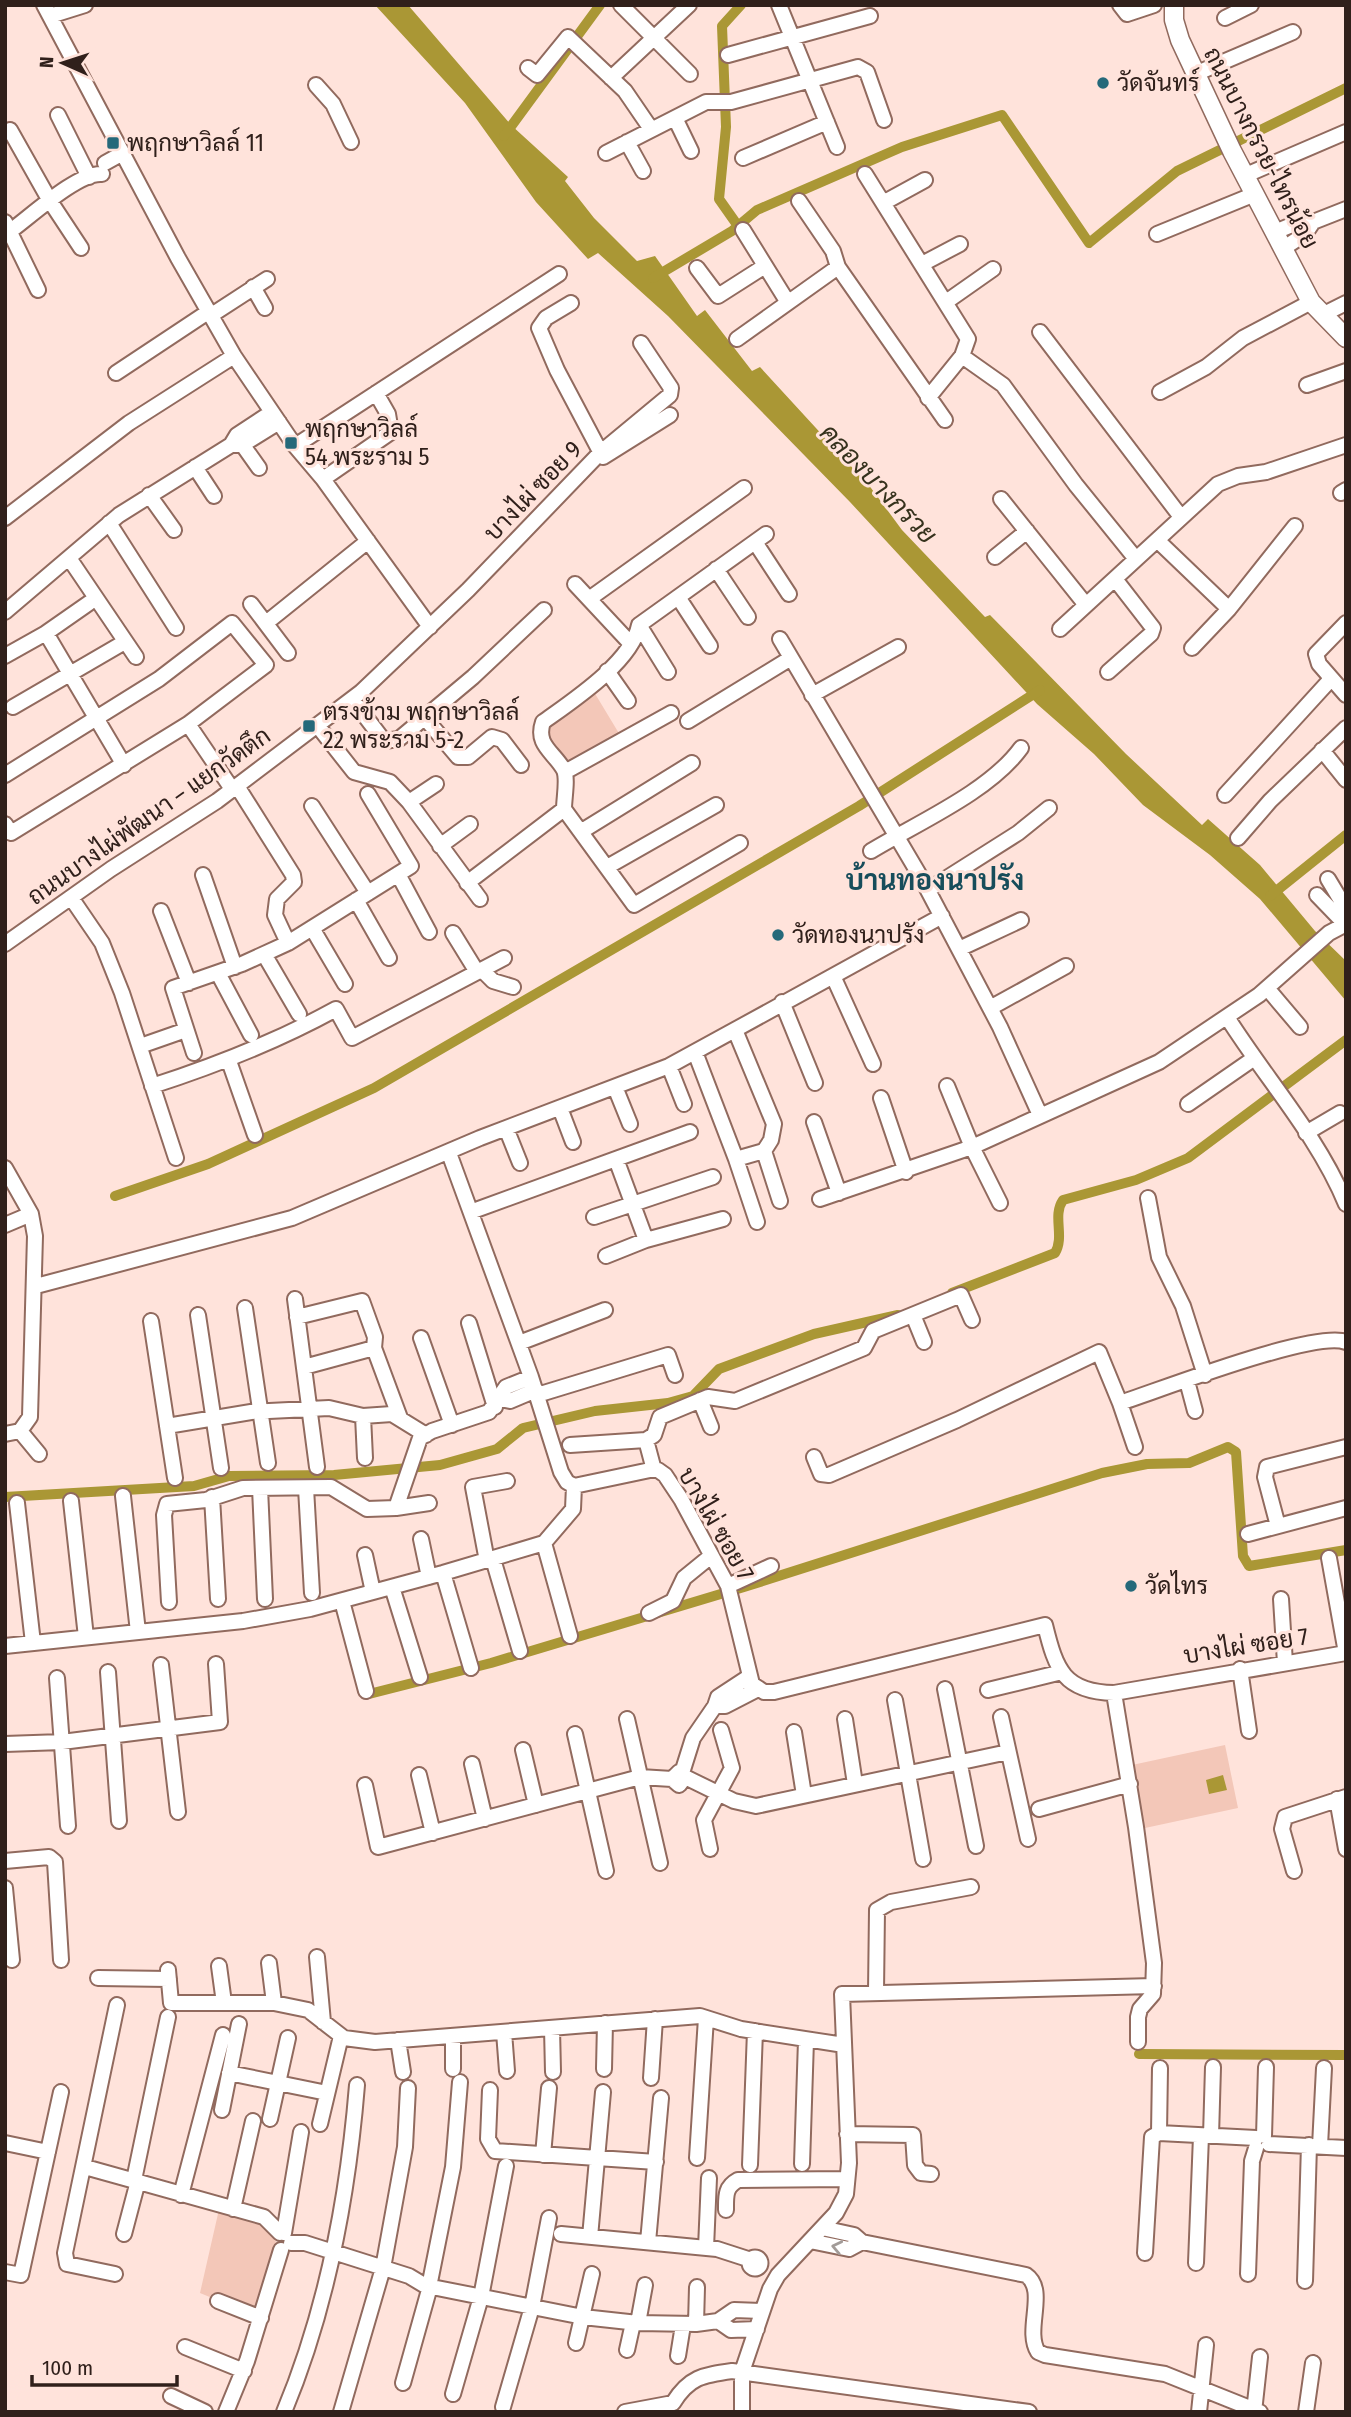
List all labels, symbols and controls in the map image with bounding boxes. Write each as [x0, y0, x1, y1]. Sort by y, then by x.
north arrow [28, 28, 98, 98]
street label: ถนนบางกรวย-ไทรน้อย [1198, 42, 1326, 254]
text: N [35, 56, 58, 68]
place label: วัดจันทร์ [1117, 67, 1200, 97]
marker: วัดจันทร์ [1095, 75, 1111, 91]
place label: พฤกษาวิลล์ 11 [127, 127, 264, 157]
marker: พฤกษาวิลล์ 11 [105, 135, 121, 151]
place label: พฤกษาวิลล์ 54 พระราม 5 [305, 413, 430, 471]
water label: คลองบางกรวย [813, 418, 943, 551]
street label: บางไผ่ ซอย 9 [477, 434, 587, 547]
marker: พฤกษาวิลล์ 54 พระราม 5 [283, 435, 299, 451]
place label: ตรงข้าม พฤกษาวิลล์ 22 พระราม 5-2 [323, 696, 519, 754]
marker: ตรงข้าม พฤกษาวิลล์ 22 พระราม 5-2 [301, 718, 317, 734]
street label: ถนนบางไผ่พัฒนา – แยกวัดตึก [21, 720, 276, 911]
district label: บ้านทองนาปรัง [846, 861, 1024, 897]
place label: วัดทองนาปรัง [792, 921, 924, 949]
marker: วัดทองนาปรัง [770, 927, 786, 943]
street label: บางไผ่ ซอย 7 [672, 1461, 761, 1586]
place label: วัดไทร [1145, 1570, 1208, 1600]
marker: วัดไทร [1123, 1578, 1139, 1594]
street label: บางไผ่ ซอย 7 [1181, 1620, 1311, 1670]
one-way arrow [831, 2240, 843, 2255]
scale bar [32, 2344, 177, 2388]
text: 100 m [42, 2355, 93, 2381]

